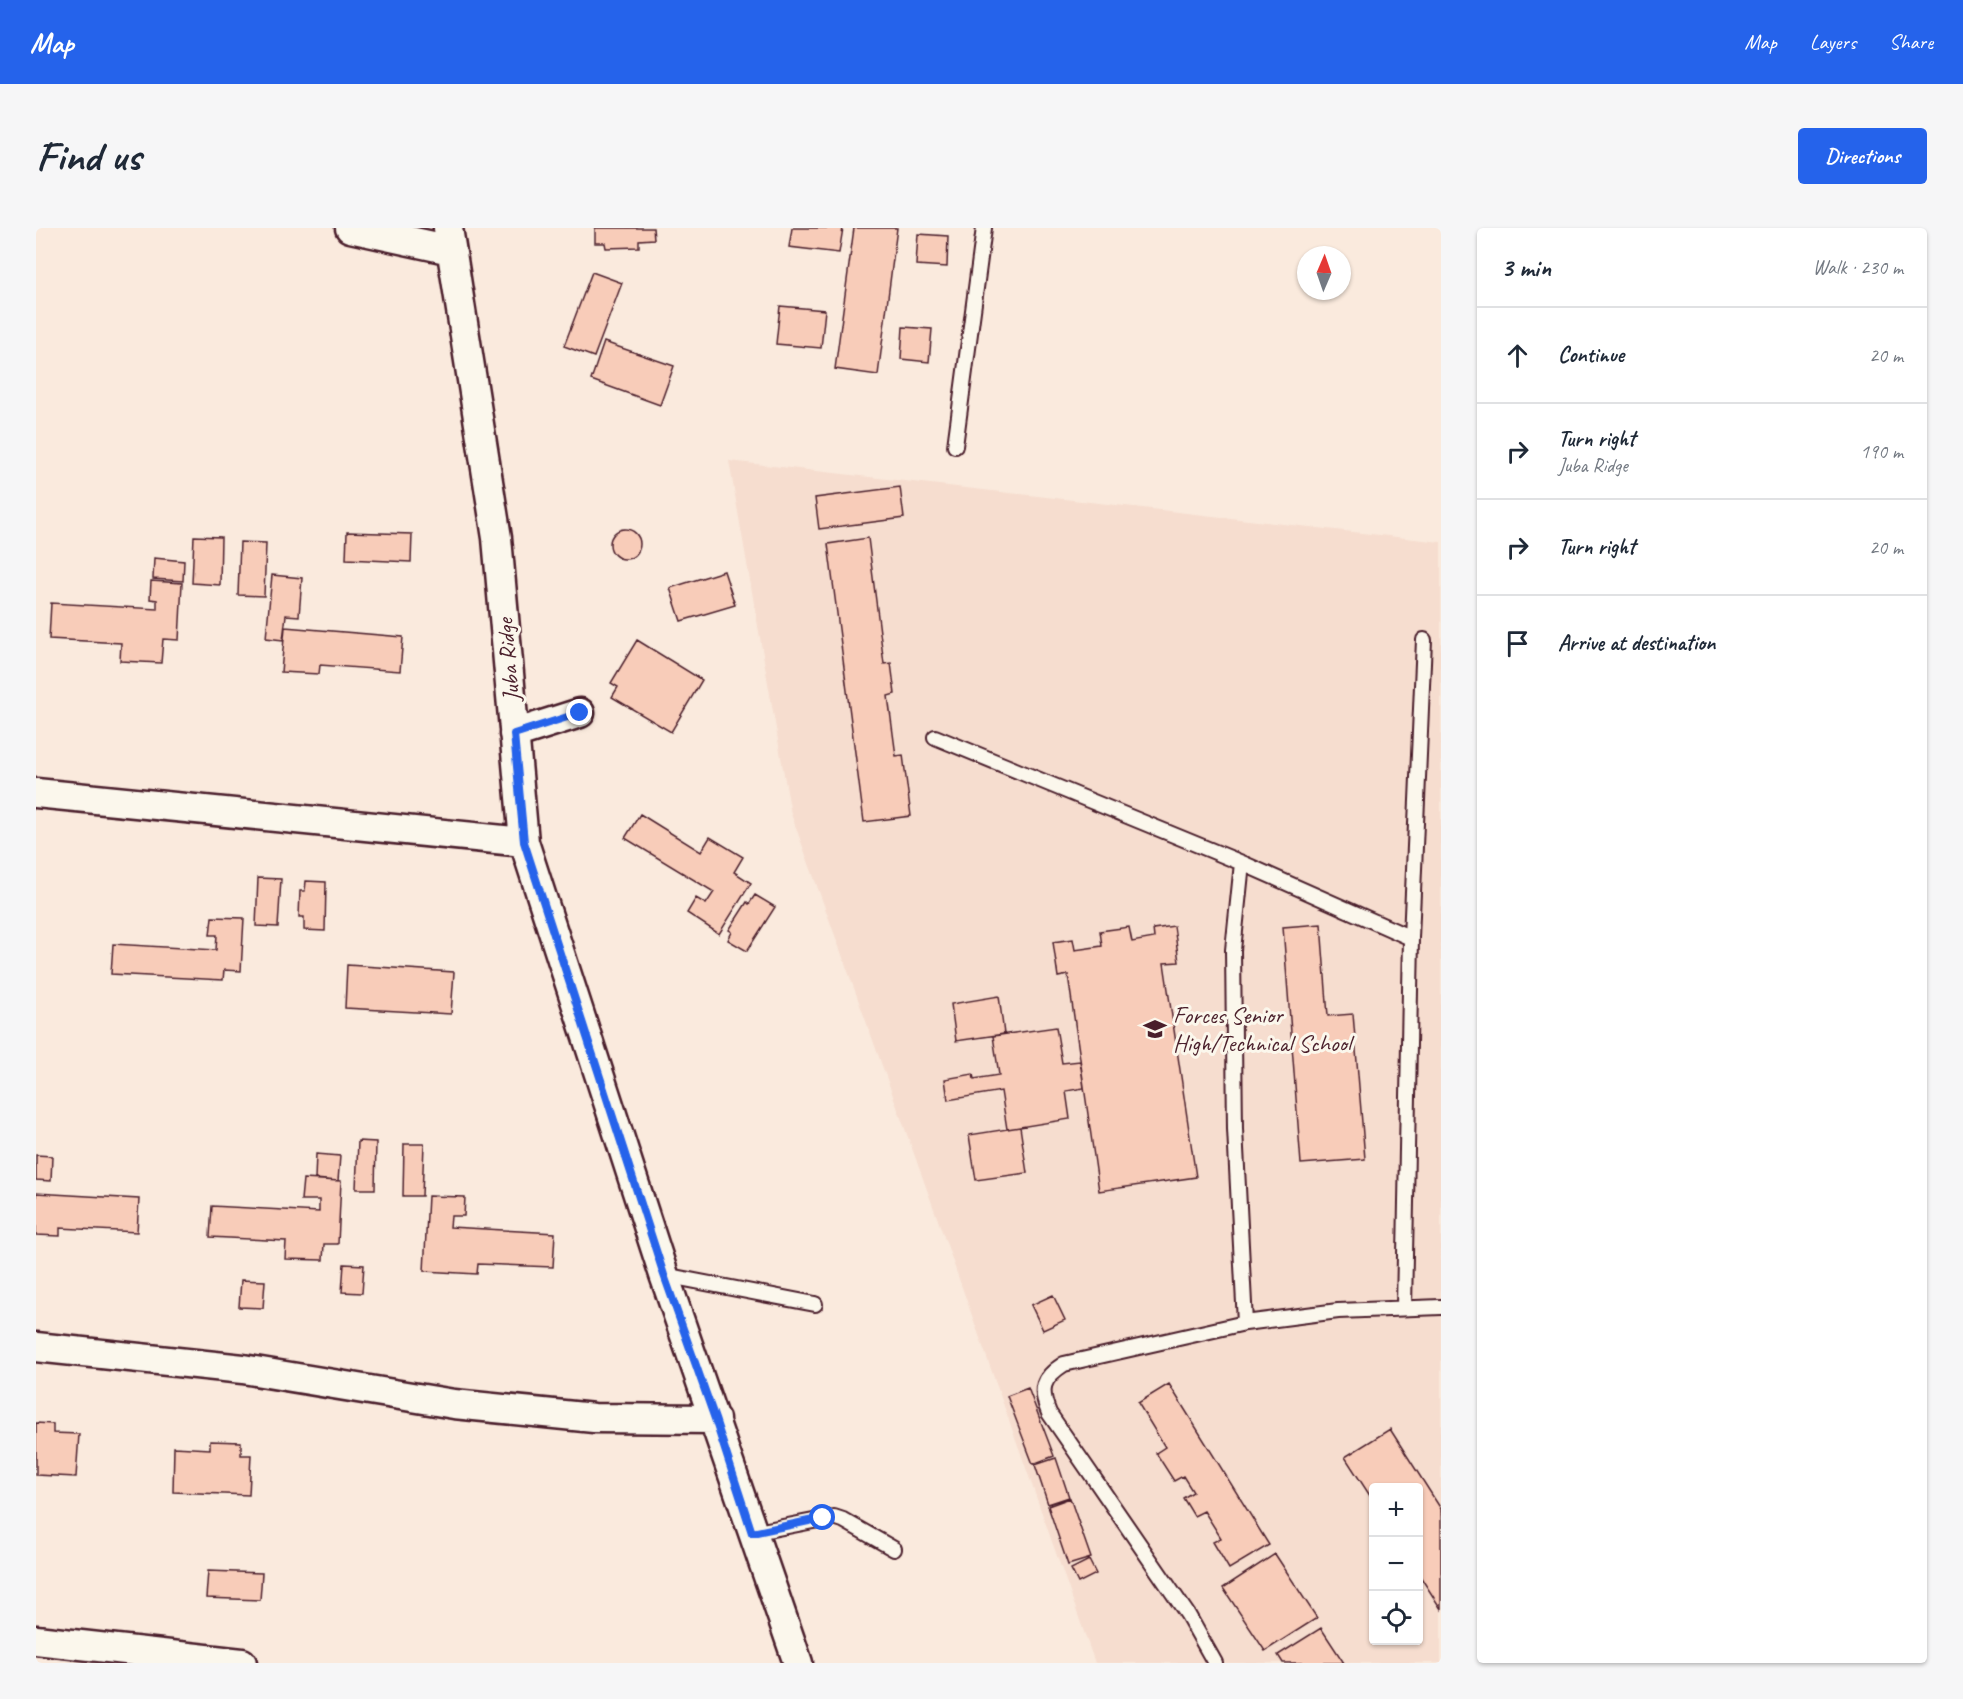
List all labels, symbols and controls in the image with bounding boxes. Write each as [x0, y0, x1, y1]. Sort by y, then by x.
text: Map [30, 25, 73, 60]
text: Map [1744, 29, 1777, 55]
text: Layers [1810, 29, 1856, 55]
text: Share [1889, 29, 1933, 55]
button: Directions [1798, 128, 1927, 184]
text: Find us [36, 130, 141, 183]
north arrow [1297, 246, 1351, 300]
text: 3 min [1501, 251, 1551, 284]
text: Walk · 230 m [1813, 255, 1903, 280]
icon: ahead [1501, 339, 1534, 372]
text: Continue [1558, 341, 1624, 369]
text: 20 m [1869, 343, 1903, 368]
text: Turn right [1558, 425, 1635, 453]
icon: right [1501, 435, 1534, 468]
text: 190 m [1860, 439, 1903, 464]
text: Juba Ridge [1558, 453, 1628, 478]
icon: right [1501, 531, 1534, 564]
text: Turn right [1558, 533, 1635, 561]
text: 20 m [1869, 535, 1903, 560]
street label: Juba Ridge [489, 615, 527, 704]
icon: arrive [1501, 627, 1534, 660]
text: Arrive at destination [1558, 629, 1715, 657]
route end [566, 699, 592, 725]
place label: Forces Senior High/Technical School [1173, 1000, 1355, 1058]
school or university icon: Forces Senior High/Technical School [1142, 1016, 1168, 1042]
map controls [1369, 1483, 1423, 1645]
button: + [1369, 1483, 1423, 1537]
route start [809, 1504, 835, 1530]
button: − [1369, 1537, 1423, 1591]
button: locate [1369, 1591, 1423, 1645]

